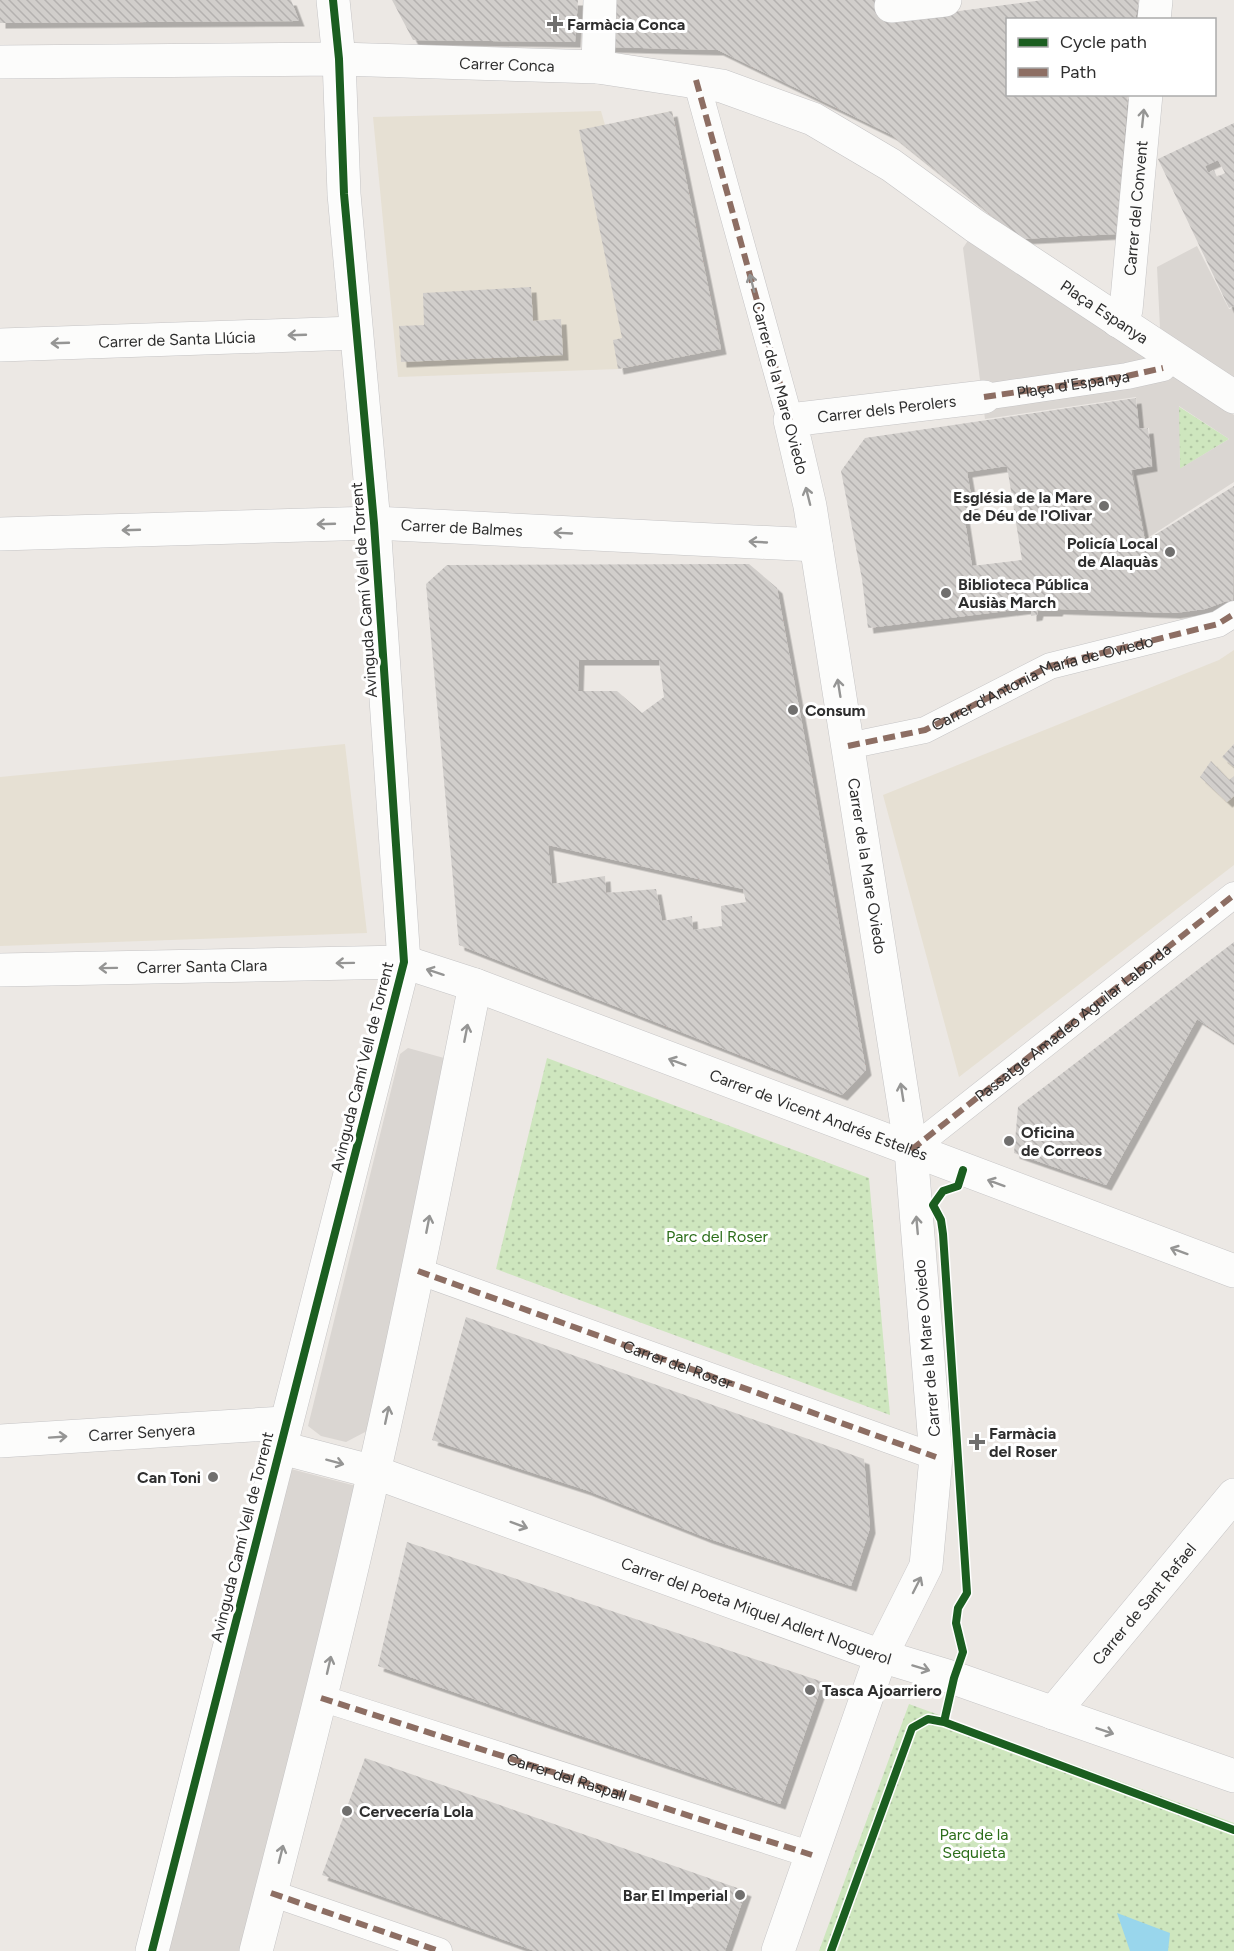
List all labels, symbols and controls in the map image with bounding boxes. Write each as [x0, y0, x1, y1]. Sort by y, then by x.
place label: Farmàcia Conca [567, 15, 685, 34]
marker: Farmàcia Conca [548, 17, 562, 31]
legend [1006, 18, 1216, 96]
text: Cycle path [1060, 31, 1147, 53]
street label: Carrer Conca [459, 53, 555, 75]
text: Path [1060, 61, 1096, 83]
one-way arrow [1138, 109, 1149, 129]
street label: Carrer del Convent [1120, 140, 1151, 277]
one-way arrow [746, 274, 757, 293]
street label: Plaça Espanya [1057, 276, 1152, 347]
street label: Carrer de la Mare Oviedo [748, 300, 812, 476]
street label: Carrer de Santa Llúcia [98, 327, 256, 351]
one-way arrow [287, 329, 307, 341]
one-way arrow [50, 337, 70, 348]
street label: Plaça d'Espanya [1015, 366, 1131, 402]
street label: Carrer dels Perolers [816, 391, 957, 426]
street label: Avinguda Camí Vell de Torrent [347, 481, 381, 699]
one-way arrow [801, 487, 813, 506]
place label: Església de la Mare de Déu de l'Olivar [953, 488, 1092, 525]
marker: Església de la Mare de Déu de l'Olivar [1097, 499, 1111, 513]
street label: Carrer de Balmes [400, 515, 523, 540]
one-way arrow [317, 519, 337, 530]
one-way arrow [122, 524, 142, 536]
one-way arrow [554, 527, 574, 538]
place label: Policía Local de Alaquàs [1067, 534, 1159, 571]
one-way arrow [748, 537, 768, 548]
marker: Policía Local de Alaquàs [1163, 545, 1177, 559]
place label: Biblioteca Pública Ausiàs March [958, 575, 1089, 612]
marker: Biblioteca Pública Ausiàs March [939, 586, 953, 600]
street label: Carrer d'Antonia María de Oviedo [928, 631, 1155, 735]
one-way arrow [833, 679, 844, 699]
place label: Consum [805, 701, 866, 720]
marker: Consum [786, 703, 800, 717]
street label: Carrer de la Mare Oviedo [844, 777, 890, 955]
street label: Passatge Amadeo Aguilar Laborda [971, 939, 1175, 1106]
street label: Carrer Santa Clara [136, 955, 267, 977]
one-way arrow [336, 957, 356, 969]
street label: Avinguda Camí Vell de Torrent [327, 960, 397, 1174]
one-way arrow [99, 962, 119, 974]
one-way arrow [426, 966, 445, 977]
one-way arrow [460, 1024, 472, 1043]
one-way arrow [668, 1055, 686, 1066]
street label: Carrer de Vicent Andrés Estellés [707, 1065, 930, 1164]
one-way arrow [897, 1082, 908, 1102]
place label: Oficina de Correos [1021, 1123, 1102, 1160]
marker: Oficina de Correos [1002, 1134, 1016, 1148]
one-way arrow [988, 1176, 1006, 1187]
one-way arrow [423, 1215, 434, 1235]
one-way arrow [912, 1216, 923, 1236]
park label: Parc del Roser [666, 1227, 768, 1246]
one-way arrow [1170, 1244, 1189, 1255]
street label: Carrer de la Mare Oviedo [910, 1259, 944, 1437]
street label: Carrer del Roser [620, 1336, 736, 1393]
one-way arrow [382, 1406, 393, 1425]
street label: Carrer Senyera [88, 1419, 196, 1445]
place label: Farmàcia del Roser [989, 1424, 1057, 1461]
street label: Avinguda Camí Vell de Torrent [207, 1430, 277, 1644]
one-way arrow [48, 1432, 68, 1443]
marker: Farmàcia del Roser [970, 1435, 984, 1449]
one-way arrow [325, 1456, 344, 1468]
place label: Can Toni [137, 1468, 201, 1487]
marker: Can Toni [206, 1470, 220, 1484]
one-way arrow [509, 1520, 528, 1531]
street label: Carrer de Sant Rafael [1088, 1539, 1200, 1668]
street label: Carrer del Poeta Miquel Adlert Noguerol [619, 1553, 894, 1668]
one-way arrow [911, 1576, 923, 1594]
one-way arrow [324, 1655, 336, 1674]
one-way arrow [911, 1663, 930, 1674]
place label: Tasca Ajoarriero [822, 1681, 942, 1700]
marker: Tasca Ajoarriero [803, 1683, 817, 1697]
one-way arrow [1095, 1726, 1114, 1737]
street label: Carrer del Raspall [504, 1749, 629, 1805]
place label: Cervecería Lola [359, 1802, 474, 1821]
marker: Cervecería Lola [340, 1804, 354, 1818]
park label: Parc de la Sequieta [939, 1825, 1009, 1862]
one-way arrow [276, 1844, 288, 1863]
place label: Bar El Imperial [623, 1886, 728, 1905]
marker: Bar El Imperial [733, 1888, 747, 1902]

